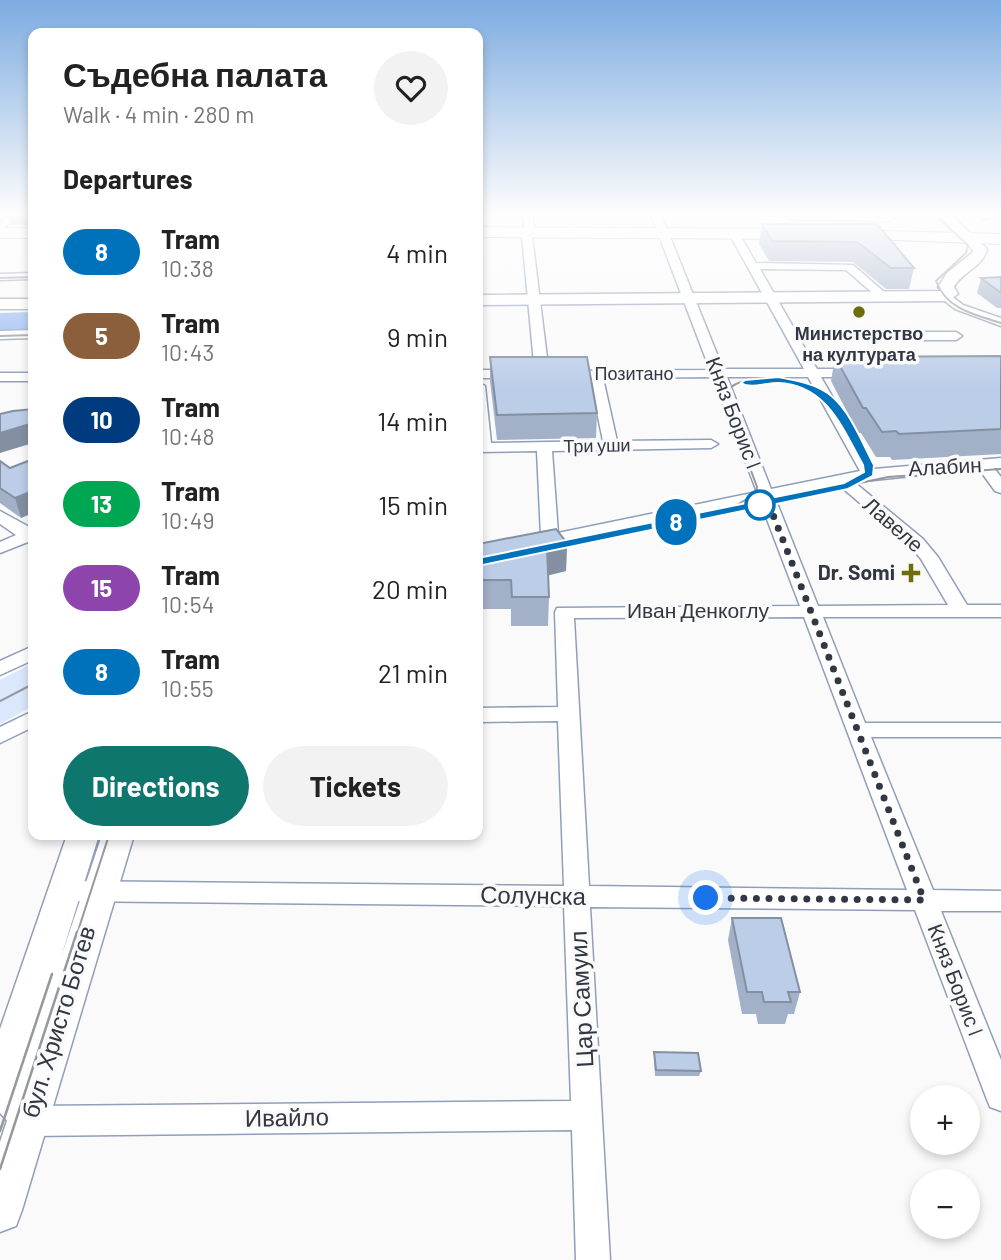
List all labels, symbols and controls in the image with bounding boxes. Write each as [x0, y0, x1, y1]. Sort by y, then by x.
button: heart [374, 51, 448, 125]
text: Съдебна палата [63, 54, 327, 94]
text: Walk · 4 min · 280 m [63, 100, 254, 128]
text: Departures [63, 163, 193, 194]
text: Tram [161, 223, 220, 254]
text: 8 [95, 237, 108, 266]
text: 4 min [386, 237, 448, 268]
text: 10:38 [161, 254, 214, 282]
marker: Министерство на културата [851, 304, 867, 320]
text: Tram [161, 307, 220, 338]
text: 5 [95, 321, 108, 350]
text: 9 min [387, 321, 448, 352]
place label: Министерство на културата [795, 322, 923, 365]
text: 10:43 [161, 338, 214, 366]
street label: Княз Борис I [702, 353, 767, 472]
street label: Позитано [594, 362, 674, 384]
text: Tram [161, 391, 220, 422]
text: 10 [90, 405, 113, 434]
text: 14 min [377, 405, 448, 436]
text: 10:48 [161, 422, 215, 450]
street label: Три уши [563, 433, 631, 457]
street label: Алабин [908, 451, 982, 480]
text: Tram [161, 475, 220, 506]
text: 13 [91, 489, 112, 518]
text: 15 min [378, 489, 448, 520]
unlabelled marker [745, 490, 775, 520]
street label: Лавеле [859, 491, 929, 557]
line badge: 8 [653, 499, 699, 545]
text: 10:49 [161, 506, 215, 534]
text: 8 [670, 507, 682, 536]
text: Tram [161, 559, 220, 590]
place label: Dr. Somi [818, 559, 895, 584]
marker: Dr. Somi [901, 563, 921, 583]
text: 15 [91, 573, 112, 602]
text: 20 min [372, 573, 448, 604]
text: 10:54 [161, 590, 214, 618]
street label: Иван Денкоглу [627, 597, 770, 622]
text: Tram [161, 643, 220, 674]
text: 8 [95, 657, 108, 686]
text: 21 min [378, 657, 448, 688]
text: 10:55 [161, 674, 214, 702]
button: Directions [63, 746, 249, 826]
button: Tickets [263, 746, 448, 826]
street label: Солунска [480, 879, 587, 910]
your location [688, 880, 723, 915]
street label: Княз Борис I [924, 920, 989, 1039]
street label: бул. Христо Ботев [15, 922, 101, 1121]
street label: Цар Самуил [562, 930, 599, 1068]
map controls [910, 1085, 980, 1239]
button: + [910, 1085, 980, 1155]
street label: Ивайло [245, 1101, 329, 1132]
button: − [910, 1169, 980, 1239]

